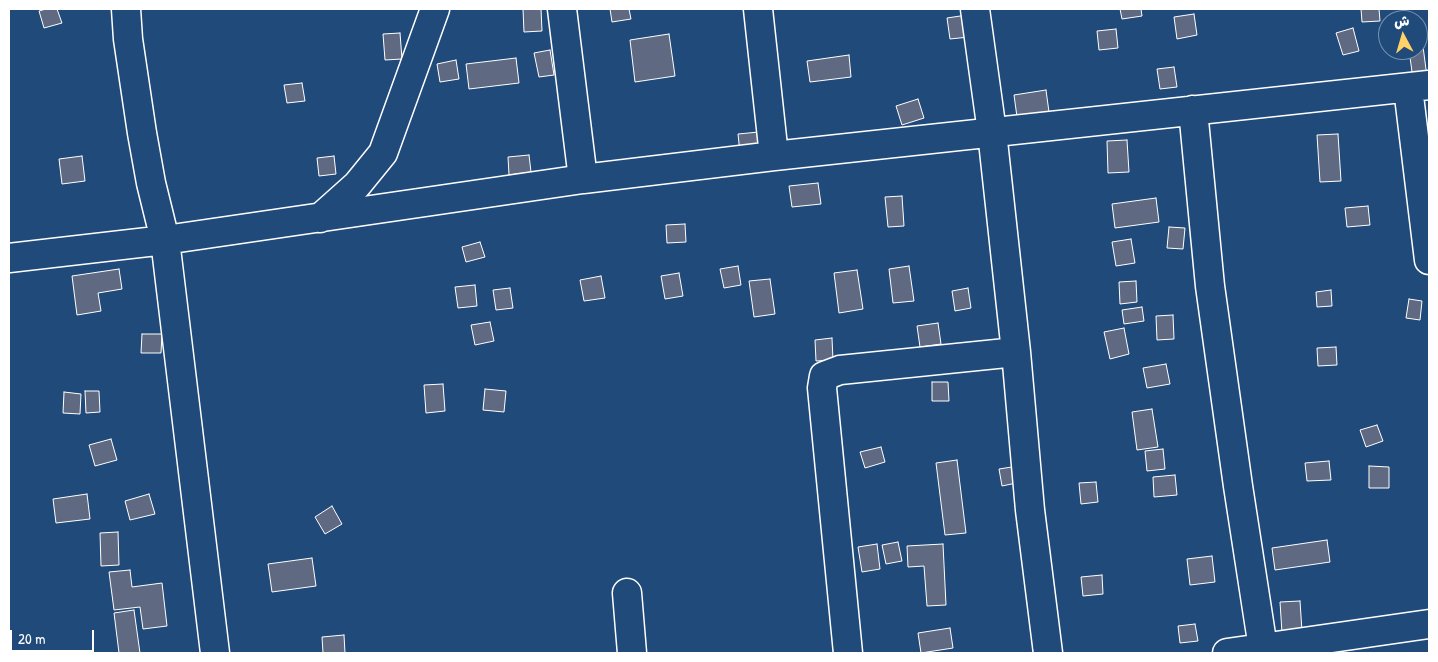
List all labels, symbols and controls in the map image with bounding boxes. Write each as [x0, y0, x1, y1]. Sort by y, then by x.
north arrow [1378, 10, 1428, 60]
text: ش [1393, 10, 1410, 31]
scale bar [12, 620, 96, 652]
text: 20 m [18, 628, 45, 649]

